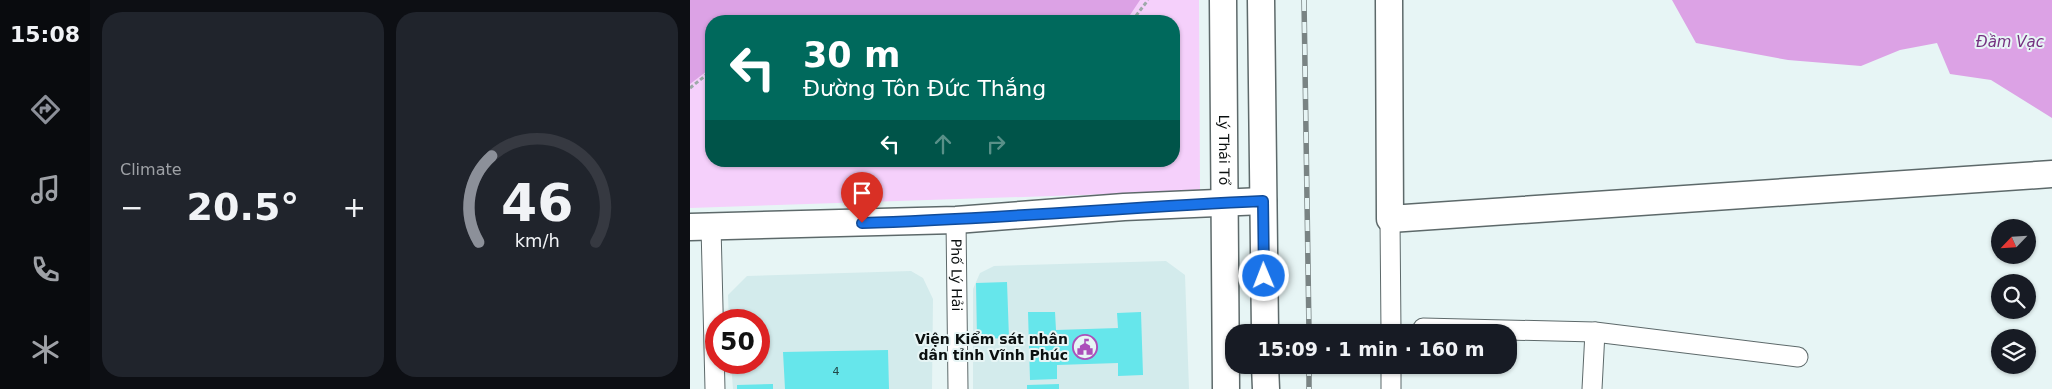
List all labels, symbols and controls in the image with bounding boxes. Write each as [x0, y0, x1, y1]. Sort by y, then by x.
text: 15:08 [10, 22, 80, 47]
water label: Đầm Vạc [1976, 33, 2045, 51]
icon: left [720, 35, 785, 100]
text: 30 m [803, 35, 900, 75]
text: Đường Tôn Đức Thắng [803, 76, 1046, 101]
icon: directions [28, 92, 63, 127]
street label: Lý Thái Tổ [1216, 115, 1232, 186]
icon: left [876, 130, 904, 158]
icon: ahead [929, 130, 957, 158]
icon: right [982, 130, 1010, 158]
text: Climate [120, 160, 182, 179]
icon: music [28, 172, 63, 207]
pin [841, 172, 883, 223]
text: 46 [501, 173, 573, 233]
icon: arrive [848, 179, 876, 207]
text: 20.5° [187, 185, 299, 229]
text: − [120, 191, 143, 224]
text: + [343, 191, 366, 224]
north arrow [1991, 219, 2036, 264]
map controls [1991, 219, 2036, 374]
text: km/h [514, 230, 560, 251]
street label: Phố Lý Hải [948, 239, 965, 311]
position arrow [1237, 249, 1289, 301]
icon: phone [28, 252, 63, 287]
button: search [1991, 274, 2036, 319]
speed limit sign: 50 [705, 309, 770, 374]
button: layers [1991, 329, 2036, 374]
place label: Viện Kiểm sát nhân dân tỉnh Vĩnh Phúc [915, 331, 1068, 363]
icon: climate [28, 332, 63, 367]
public building icon: Viện Kiểm sát nhân dân tỉnh Vĩnh Phúc [1072, 334, 1098, 360]
text: 15:09 · 1 min · 160 m [1257, 338, 1485, 360]
house number: 4 [833, 365, 840, 378]

